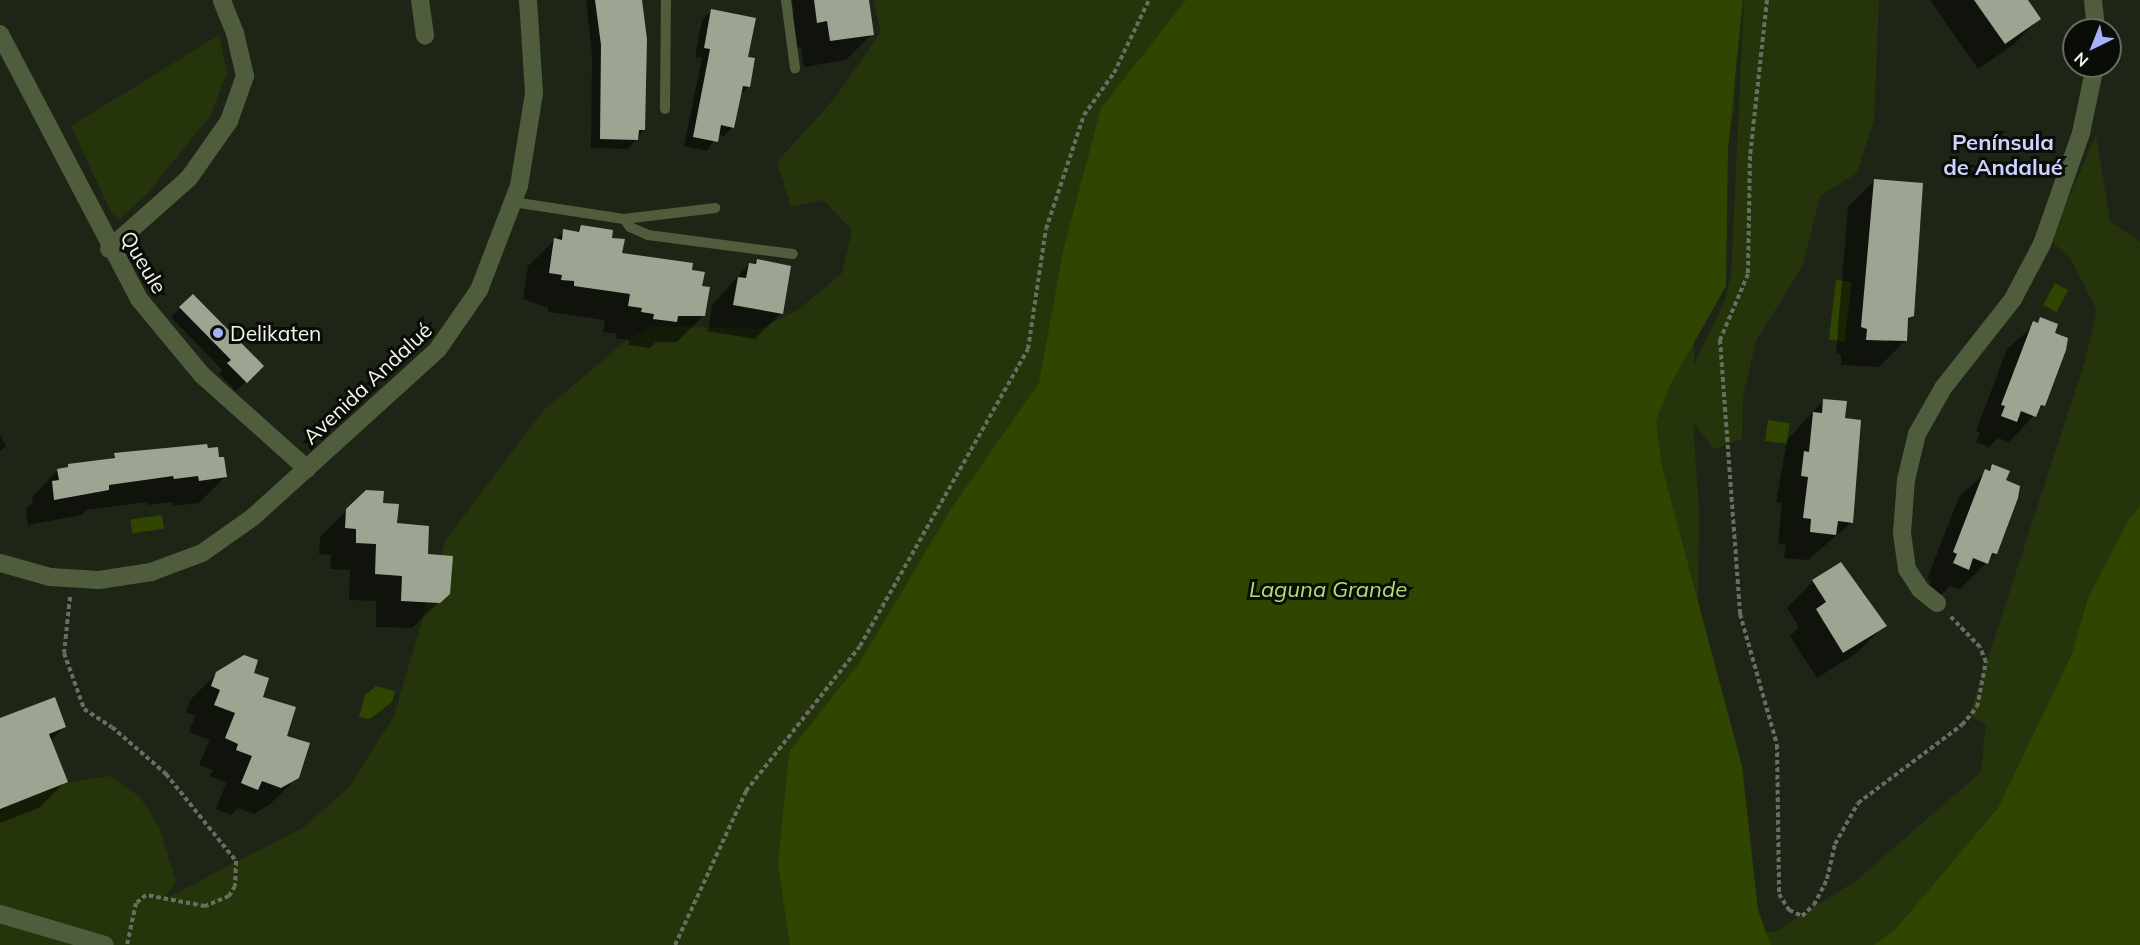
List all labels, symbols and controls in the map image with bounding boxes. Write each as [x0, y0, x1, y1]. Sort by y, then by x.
north arrow [2062, 18, 2122, 78]
text: N [2070, 48, 2092, 71]
district label: Península de Andalué [1943, 129, 2063, 180]
street label: Queule [116, 226, 172, 298]
street label: Avenida Andalué [297, 317, 437, 449]
place label: Delikaten [230, 320, 321, 346]
marker: Delikaten [211, 326, 225, 340]
water label: Laguna Grande [1249, 577, 1407, 603]

